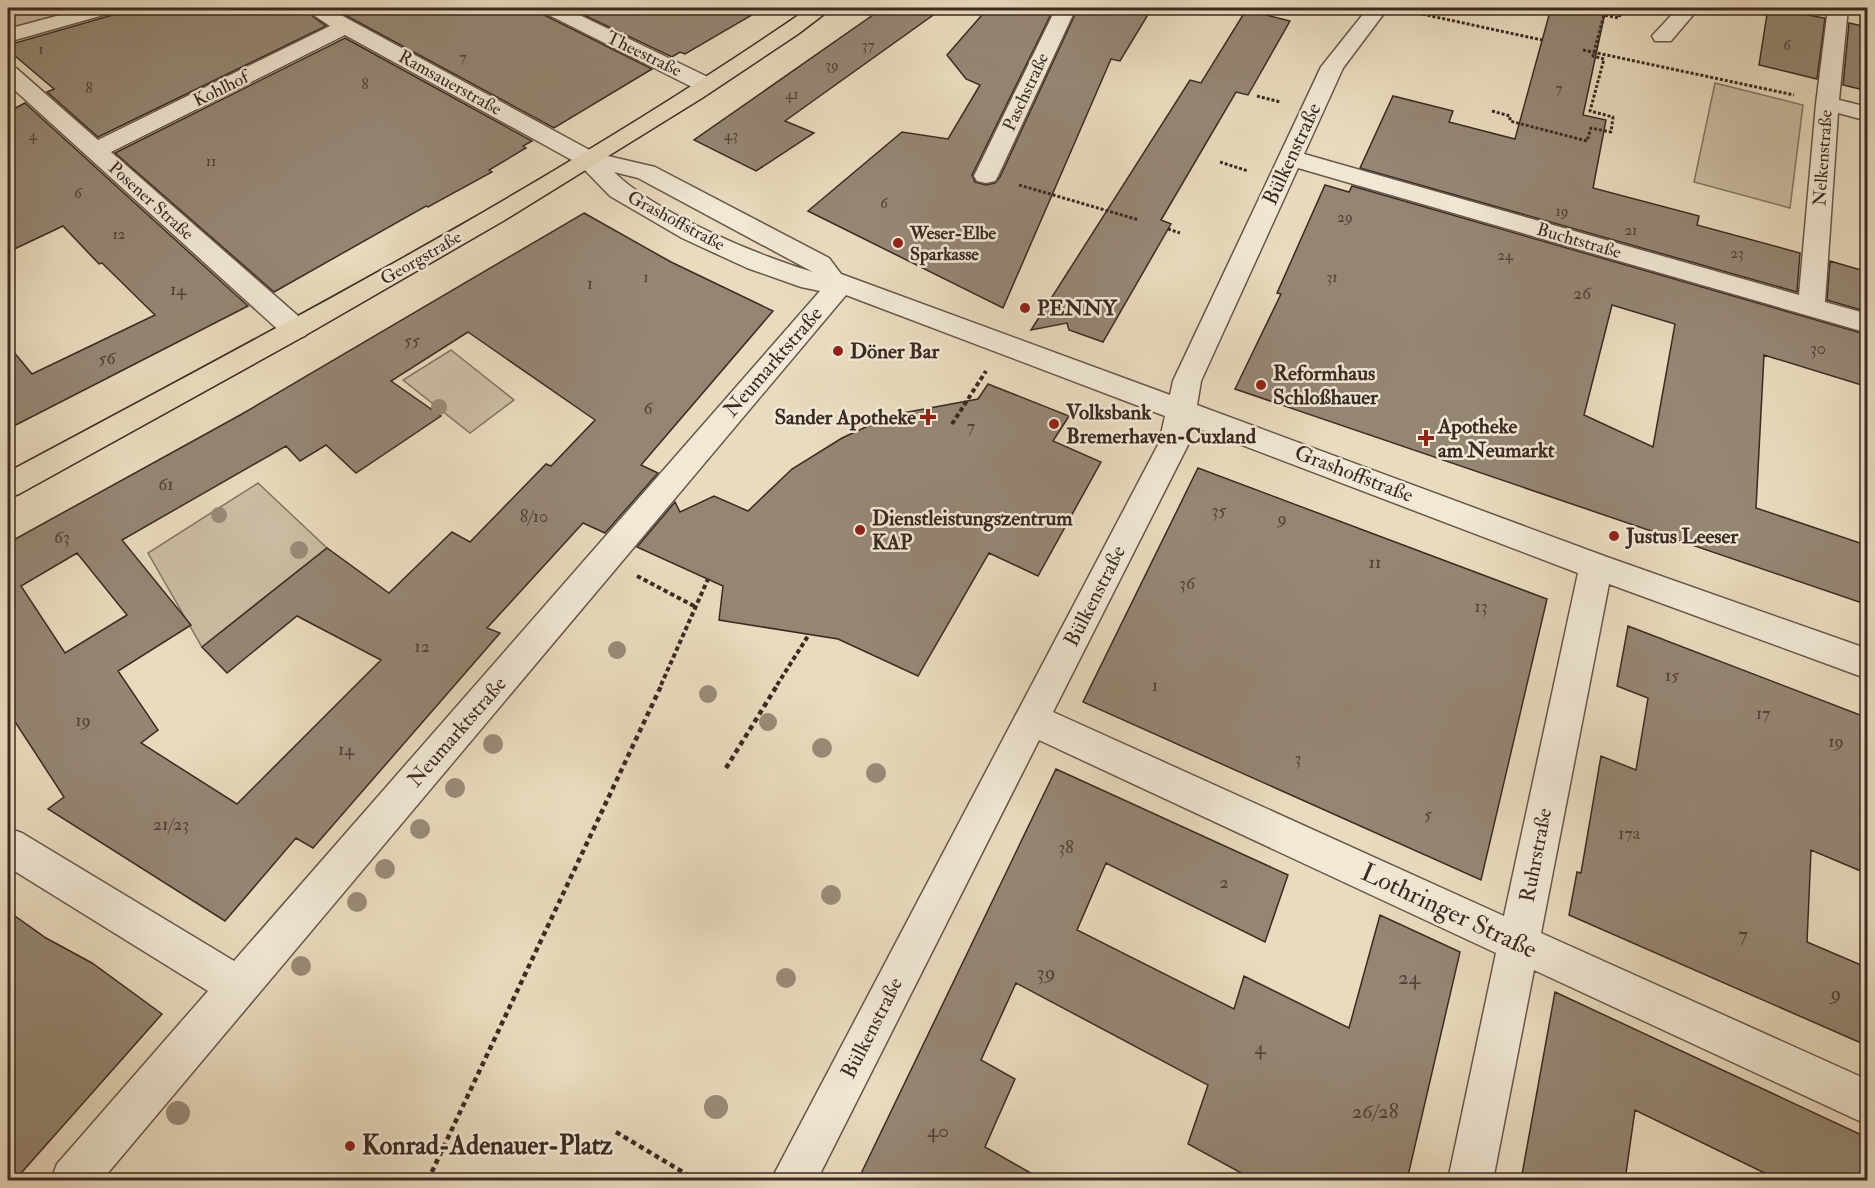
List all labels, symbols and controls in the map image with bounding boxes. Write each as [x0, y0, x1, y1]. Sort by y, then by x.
street label: Theestraße [602, 26, 686, 82]
house number: 37 [862, 36, 874, 55]
house number: 6 [1783, 36, 1792, 55]
house number: 1 [38, 40, 44, 59]
street label: Ramsauerstraße [394, 45, 506, 121]
house number: 7 [460, 48, 467, 67]
street label: Paschstraße [998, 49, 1054, 135]
house number: 39 [825, 56, 839, 75]
street label: Kohlhof [190, 64, 255, 112]
house number: 8 [361, 75, 369, 94]
house number: 8 [85, 79, 93, 98]
house number: 7 [1556, 79, 1563, 98]
house number: 41 [785, 85, 799, 104]
street label: Bülkenstraße [1257, 98, 1328, 210]
street label: Nelkenstraße [1808, 109, 1838, 207]
house number: 4 [29, 126, 38, 145]
house number: 43 [724, 126, 738, 145]
house number: 11 [206, 152, 216, 171]
street label: Posener Straße [104, 157, 199, 246]
house number: 6 [74, 184, 83, 203]
street label: Grashoffstraße [623, 186, 729, 257]
house number: 6 [880, 194, 889, 213]
house number: 19 [1556, 202, 1568, 221]
house number: 29 [1337, 208, 1353, 227]
street label: Buchtstraße [1534, 218, 1624, 264]
house number: 21 [1625, 221, 1637, 240]
place label: Weser-Elbe Sparkasse [909, 222, 997, 266]
house number: 12 [113, 225, 126, 244]
street label: Georgstraße [376, 225, 466, 291]
marker: Weser-Elbe Sparkasse [891, 236, 905, 250]
house number: 23 [1730, 244, 1744, 263]
house number: 24 [1497, 246, 1514, 265]
house number: 1 [643, 268, 649, 287]
house number: 31 [1326, 268, 1338, 287]
house number: 1 [587, 272, 593, 295]
house number: 14 [170, 278, 187, 301]
house number: 26 [1573, 282, 1592, 305]
place label: PENNY [1037, 295, 1118, 322]
street label: Neumarktstraße [718, 301, 829, 423]
marker: PENNY [1018, 301, 1032, 315]
house number: 55 [404, 329, 420, 352]
house number: 30 [1810, 337, 1826, 360]
place label: Döner Bar [850, 338, 940, 365]
marker: Döner Bar [831, 344, 845, 358]
house number: 56 [99, 347, 116, 370]
place label: Reformhaus Schloßhauer [1273, 360, 1379, 411]
marker: Reformhaus Schloßhauer [1254, 378, 1268, 392]
house number: 6 [643, 397, 653, 420]
place label: Volksbank Bremerhaven-Cuxland [1065, 399, 1257, 450]
place label: Sander Apotheke [774, 404, 916, 431]
marker: Sander Apotheke [921, 410, 935, 424]
place label: Apotheke am Neumarkt [1437, 413, 1555, 464]
house number: 7 [967, 415, 975, 438]
marker: Volksbank Bremerhaven-Cuxland [1047, 417, 1061, 431]
marker: Apotheke am Neumarkt [1419, 431, 1433, 445]
street label: Grashoffstraße [1291, 439, 1417, 509]
house number: 61 [158, 473, 174, 496]
house number: 35 [1212, 499, 1226, 522]
house number: 8/10 [520, 505, 548, 528]
place label: Dienstleistungszentrum KAP [872, 505, 1073, 556]
house number: 9 [1275, 507, 1287, 530]
marker: Dienstleistungszentrum KAP [853, 523, 867, 537]
place label: Justus Leeser [1625, 523, 1739, 550]
house number: 63 [54, 526, 70, 549]
marker: Justus Leeser [1607, 529, 1621, 543]
street label: Bülkenstraße [1058, 541, 1132, 651]
house number: 11 [1369, 551, 1381, 574]
house number: 36 [1179, 572, 1196, 595]
house number: 13 [1474, 595, 1488, 618]
house number: 12 [414, 635, 430, 658]
house number: 15 [1665, 664, 1679, 687]
street label: Neumarktstraße [402, 671, 513, 793]
house number: 1 [1152, 674, 1158, 697]
house number: 17 [1756, 702, 1770, 725]
house number: 19 [75, 709, 91, 732]
house number: 19 [1828, 730, 1844, 753]
house number: 14 [338, 738, 355, 761]
house number: 3 [1295, 747, 1301, 770]
house number: 5 [1424, 803, 1432, 826]
street label: Ruhrstraße [1514, 806, 1558, 904]
house number: 21/23 [153, 813, 189, 836]
house number: 17a [1618, 822, 1641, 845]
house number: 38 [1058, 836, 1074, 859]
street label: Lothringer Straße [1356, 856, 1542, 966]
house number: 2 [1219, 871, 1229, 894]
house number: 7 [1738, 921, 1748, 948]
house number: 39 [1037, 959, 1055, 986]
house number: 24 [1398, 964, 1422, 991]
street label: Bülkenstraße [835, 973, 909, 1083]
house number: 9 [1829, 980, 1841, 1007]
house number: 4 [1254, 1034, 1267, 1061]
house number: 26/28 [1351, 1098, 1399, 1125]
house number: 40 [927, 1117, 949, 1144]
place label: Konrad-Adenauer-Platz [362, 1130, 613, 1162]
marker: Konrad-Adenauer-Platz [343, 1139, 357, 1153]

